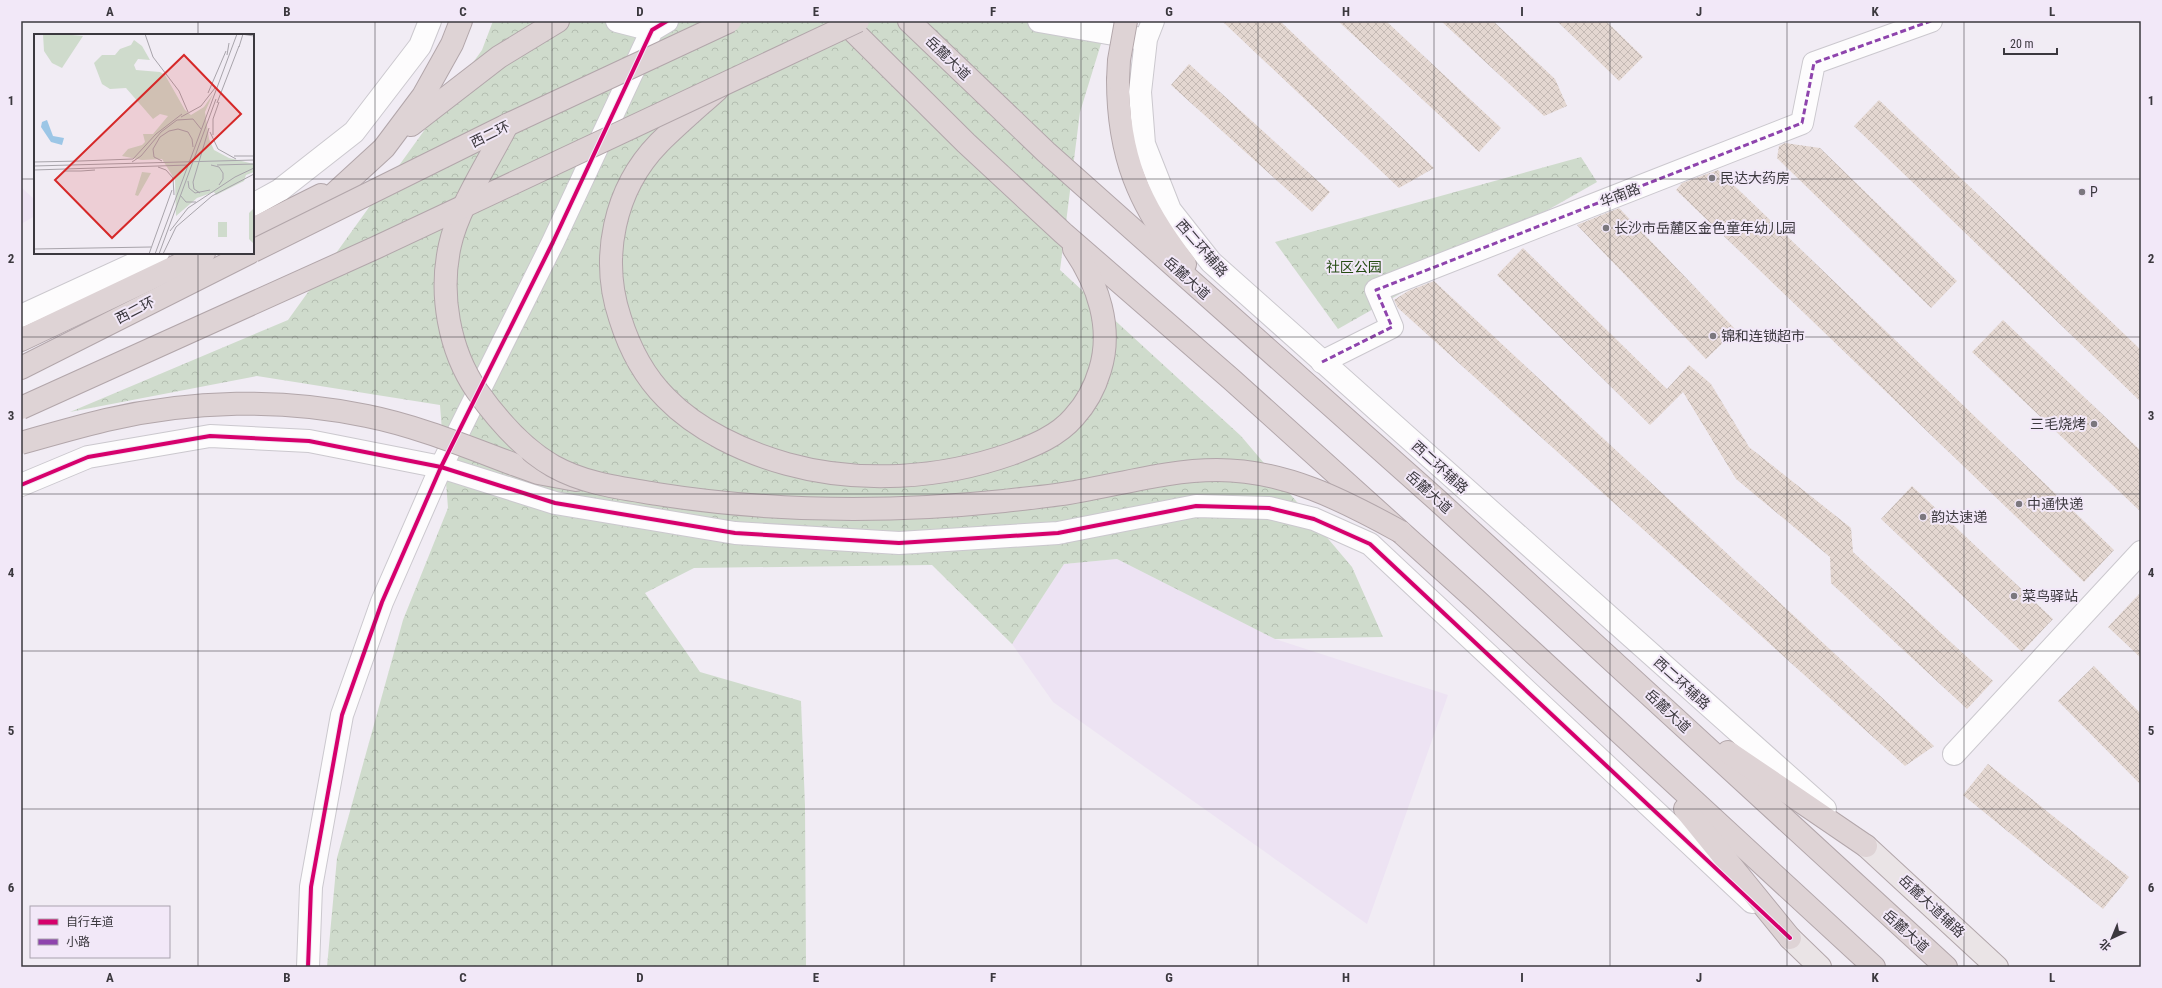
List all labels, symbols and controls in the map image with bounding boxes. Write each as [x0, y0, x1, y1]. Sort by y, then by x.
text: A [106, 4, 114, 19]
text: B [283, 4, 291, 19]
text: C [459, 4, 467, 19]
text: D [636, 4, 644, 19]
text: E [813, 4, 820, 19]
text: F [990, 4, 996, 19]
text: G [1165, 4, 1173, 19]
text: H [1342, 4, 1350, 19]
text: I [1520, 4, 1524, 19]
text: J [1696, 4, 1702, 19]
text: K [1871, 4, 1879, 19]
text: L [2049, 4, 2055, 19]
scale bar [2004, 30, 2057, 56]
street label: 岳麓大道 [922, 33, 974, 83]
inset map [34, 34, 254, 254]
text: 20 m [2010, 37, 2034, 51]
text: 1 [8, 93, 14, 108]
text: 1 [2148, 93, 2154, 108]
street label: 西二环 [468, 118, 512, 150]
place label: 民达大药房 [1720, 170, 1790, 186]
marker: 民达大药房 [1707, 173, 1717, 183]
street label: 华南路 [1598, 180, 1642, 210]
place label: P [2090, 184, 2098, 200]
marker: P [2077, 187, 2087, 197]
street label: 西二环辅路 [1173, 216, 1231, 280]
place label: 长沙市岳麓区金色童年幼儿园 [1614, 220, 1796, 236]
marker: 长沙市岳麓区金色童年幼儿园 [1601, 223, 1611, 233]
text: 2 [8, 251, 15, 266]
text: 2 [2148, 251, 2155, 266]
street label: 岳麓大道 [1161, 253, 1213, 303]
park label: 社区公园 [1326, 259, 1382, 275]
street label: 西二环 [113, 293, 157, 327]
place label: 锦和连锁超市 [1721, 328, 1805, 344]
marker: 锦和连锁超市 [1708, 331, 1718, 341]
text: 3 [8, 408, 14, 423]
text: 3 [2148, 408, 2154, 423]
place label: 三毛烧烤 [2030, 416, 2086, 432]
marker: 三毛烧烤 [2089, 419, 2099, 429]
street label: 西二环辅路 [1409, 438, 1471, 496]
street label: 岳麓大道 [1403, 467, 1455, 517]
place label: 中通快递 [2027, 496, 2083, 512]
marker: 中通快递 [2014, 499, 2024, 509]
place label: 韵达速递 [1931, 509, 1987, 525]
marker: 韵达速递 [1918, 512, 1928, 522]
text: 4 [8, 565, 15, 580]
text: 4 [2148, 565, 2155, 580]
place label: 菜鸟驿站 [2022, 588, 2078, 604]
marker: 菜鸟驿站 [2009, 591, 2019, 601]
street label: 西二环辅路 [1651, 654, 1713, 712]
street label: 岳麓大道 [1642, 686, 1694, 736]
text: 5 [8, 723, 15, 738]
text: 5 [2148, 723, 2155, 738]
street label: 岳麓大道辅路 [1896, 871, 1968, 941]
text: 6 [8, 880, 15, 895]
text: 6 [2148, 880, 2155, 895]
legend [30, 906, 170, 958]
street label: 岳麓大道 [1880, 906, 1932, 956]
text: 自行车道 [66, 915, 114, 929]
north arrow [2092, 918, 2132, 958]
text: 小路 [66, 935, 90, 949]
text: 北 [2097, 936, 2114, 953]
text: A [106, 970, 114, 985]
text: B [283, 970, 291, 985]
text: C [459, 970, 467, 985]
text: D [636, 970, 644, 985]
text: E [813, 970, 820, 985]
text: F [990, 970, 996, 985]
text: G [1165, 970, 1173, 985]
text: H [1342, 970, 1350, 985]
text: I [1520, 970, 1524, 985]
text: J [1696, 970, 1702, 985]
text: K [1871, 970, 1879, 985]
text: L [2049, 970, 2055, 985]

